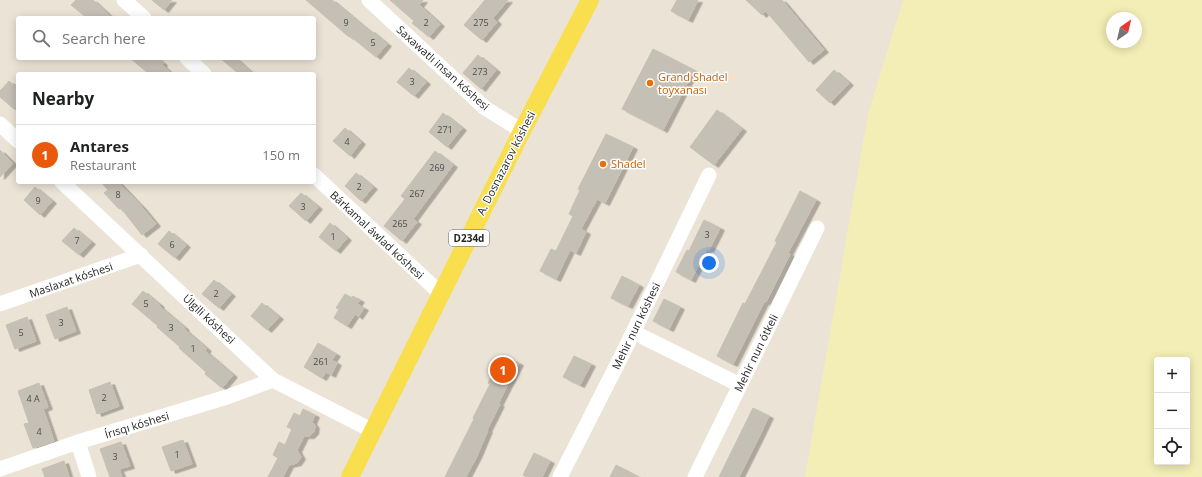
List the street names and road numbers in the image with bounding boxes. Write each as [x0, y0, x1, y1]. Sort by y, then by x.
street label: Saxawatlı insan kóshesi [394, 22, 493, 113]
street label: A. Dosnazarov kóshesi [473, 108, 538, 217]
street label: Bárkamal áwlad kóshesi [327, 187, 428, 282]
road number: D234d [449, 230, 489, 246]
street label: Maslaxat kóshesi [27, 258, 115, 301]
street label: Mehir nurı kóshesi [608, 280, 663, 372]
street label: Úlgili kóshesi [180, 290, 239, 347]
street label: Mehir nurı ótkeli [730, 311, 781, 394]
street label: Írısqı kóshesi [103, 408, 171, 441]

